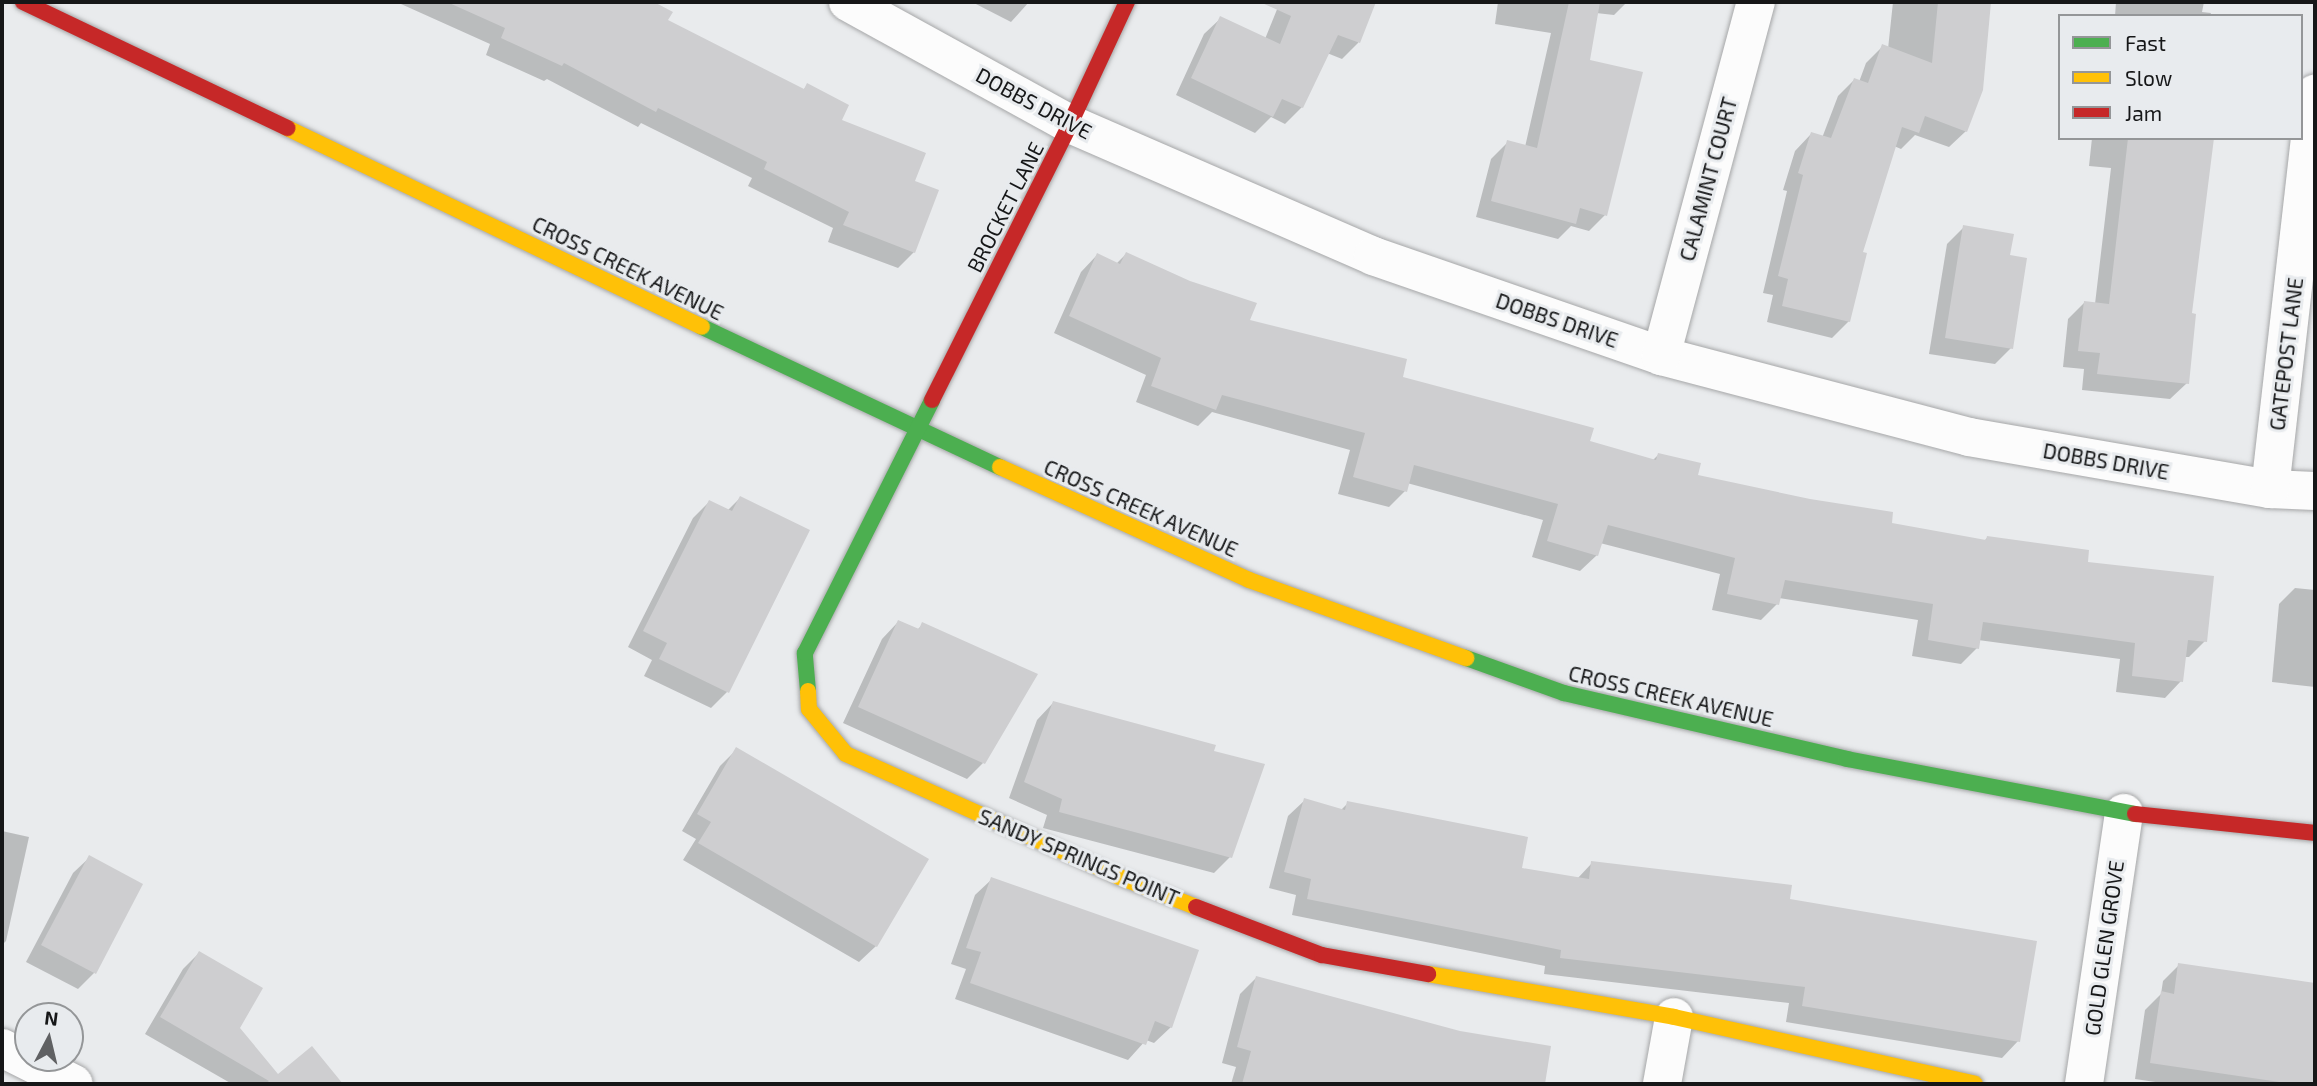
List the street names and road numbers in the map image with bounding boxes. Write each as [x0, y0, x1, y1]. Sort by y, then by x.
street label: DOBBS DRIVE [972, 62, 1096, 144]
street label: CALAMINT COURT [1674, 94, 1742, 264]
street label: BROCKET LANE [961, 137, 1049, 277]
street label: CROSS CREEK AVENUE [528, 211, 728, 325]
street label: GATEPOST LANE [2264, 276, 2308, 432]
street label: DOBBS DRIVE [1493, 287, 1621, 353]
street label: DOBBS DRIVE [2041, 438, 2171, 484]
street label: CROSS CREEK AVENUE [1040, 454, 1242, 562]
street label: CROSS CREEK AVENUE [1566, 660, 1776, 732]
street label: SANDY SPRINGS POINT [975, 803, 1183, 911]
street label: GOLD GLEN GROVE [2079, 859, 2129, 1037]

